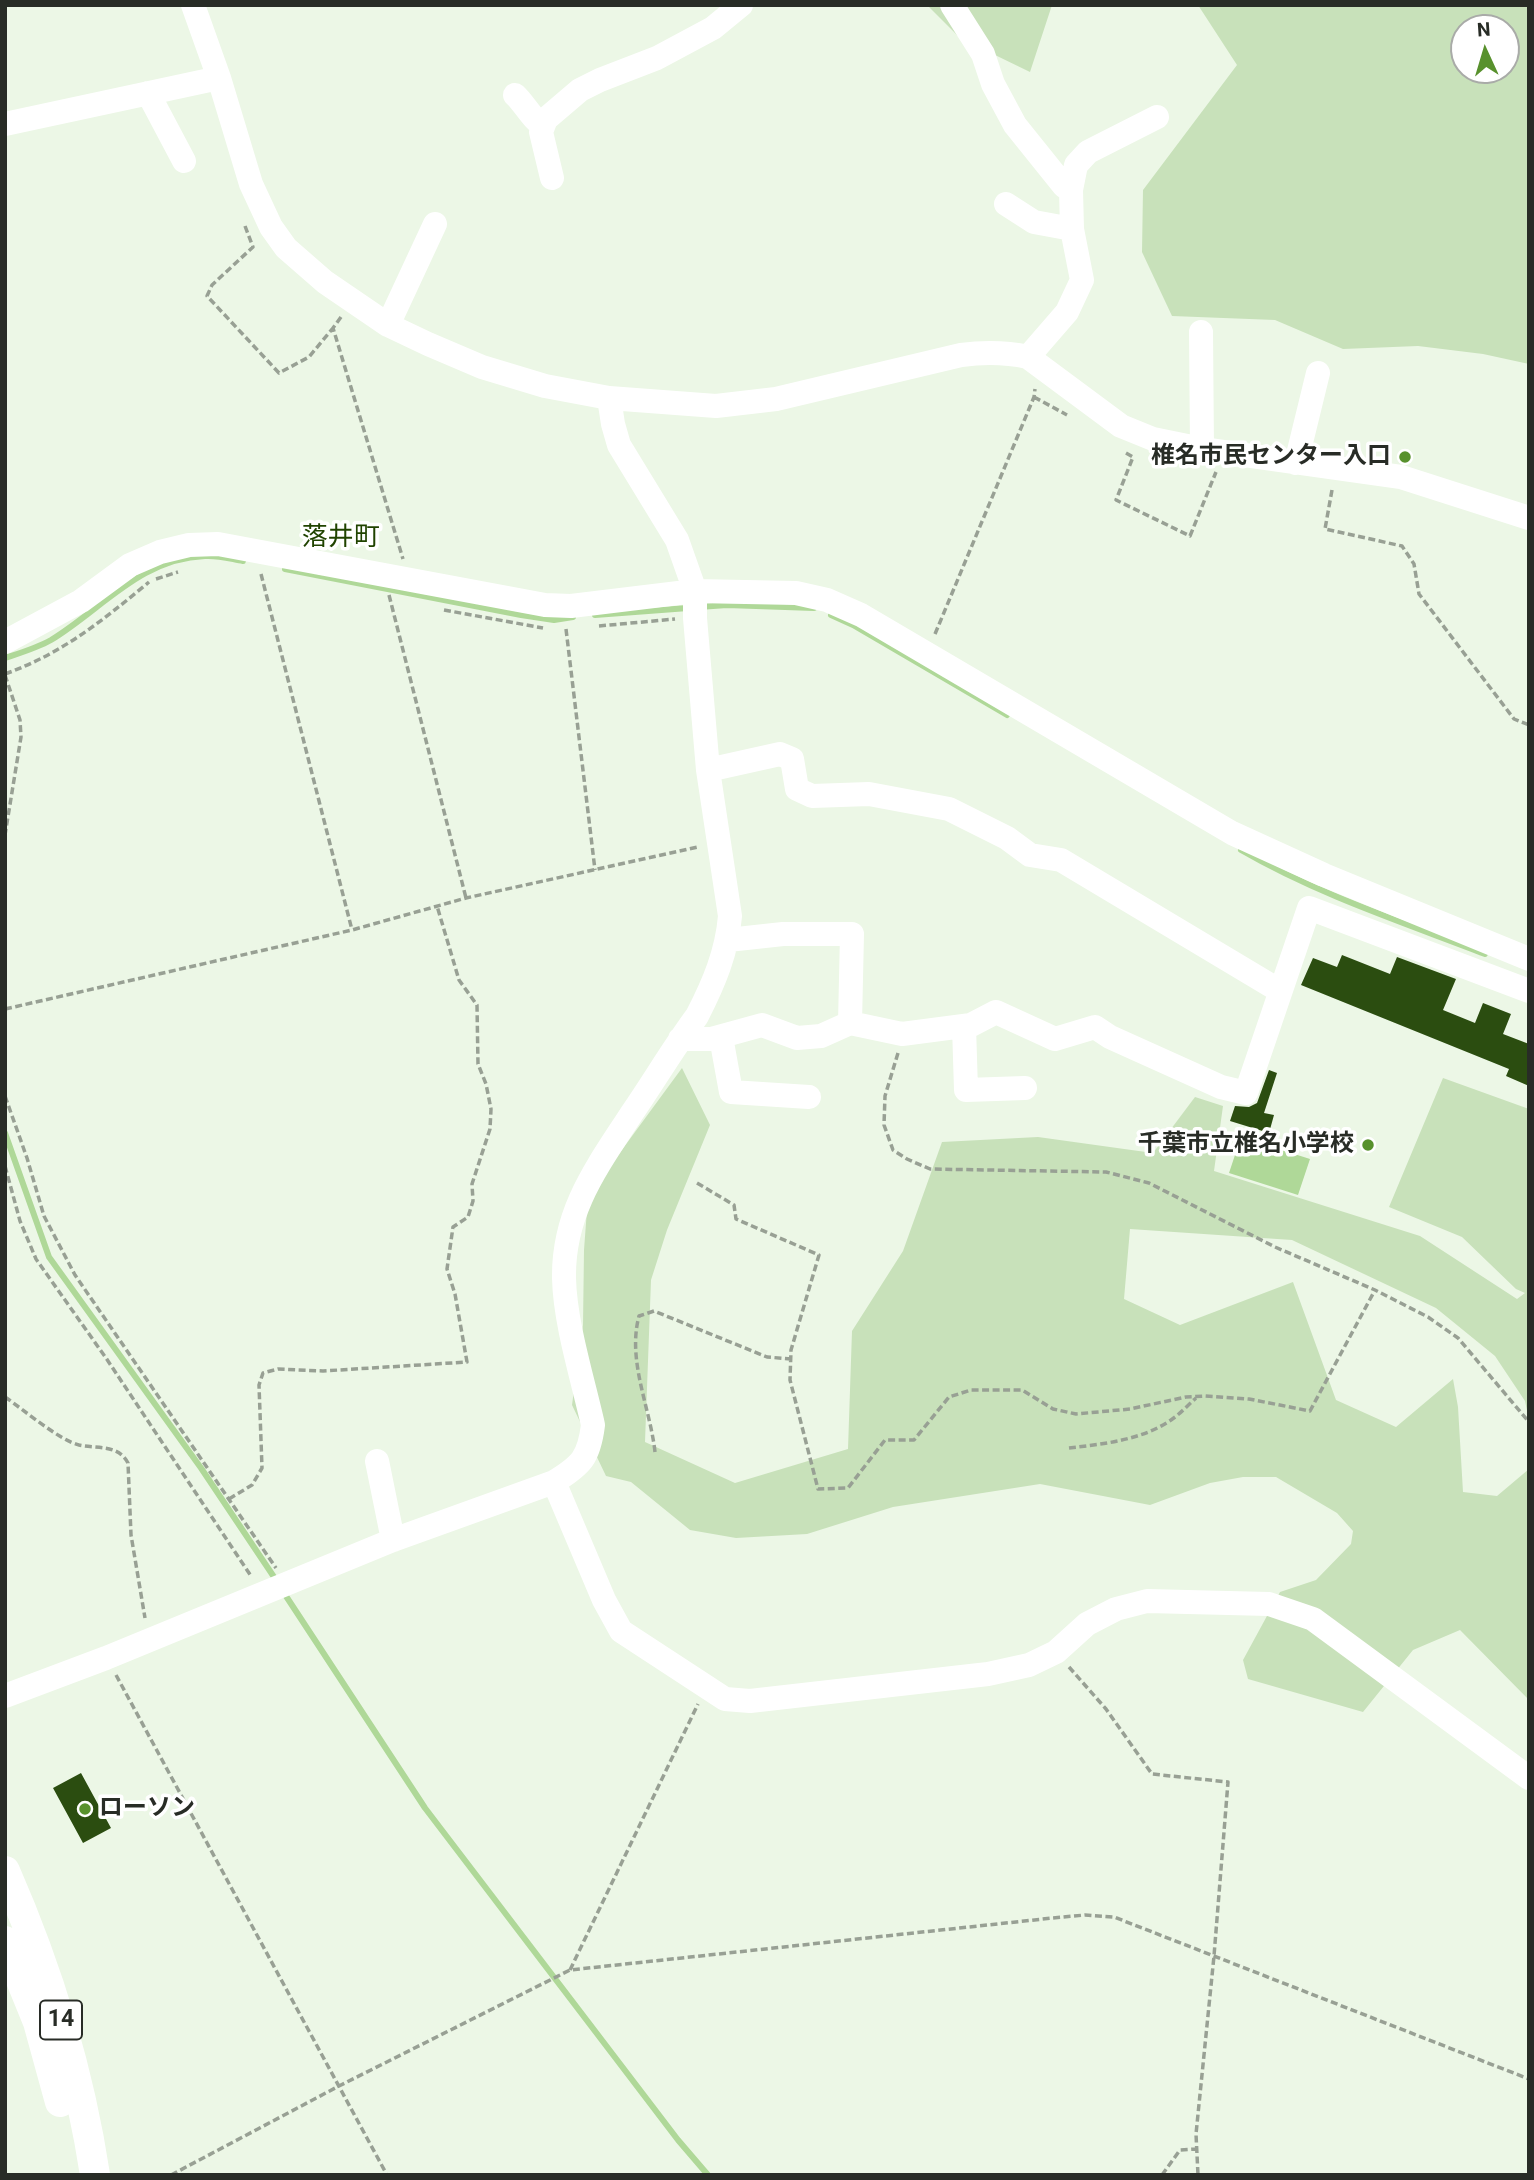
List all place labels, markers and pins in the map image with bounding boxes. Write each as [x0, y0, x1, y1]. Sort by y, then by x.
place label: 椎名市民センター入口 [1151, 443, 1391, 471]
marker: 椎名市民センター入口 [1397, 449, 1413, 465]
place label: 千葉市立椎名小学校 [1138, 1131, 1354, 1159]
marker: 千葉市立椎名小学校 [1360, 1137, 1376, 1153]
place label: ローソン [99, 1795, 195, 1823]
marker: ローソン [77, 1801, 93, 1817]

